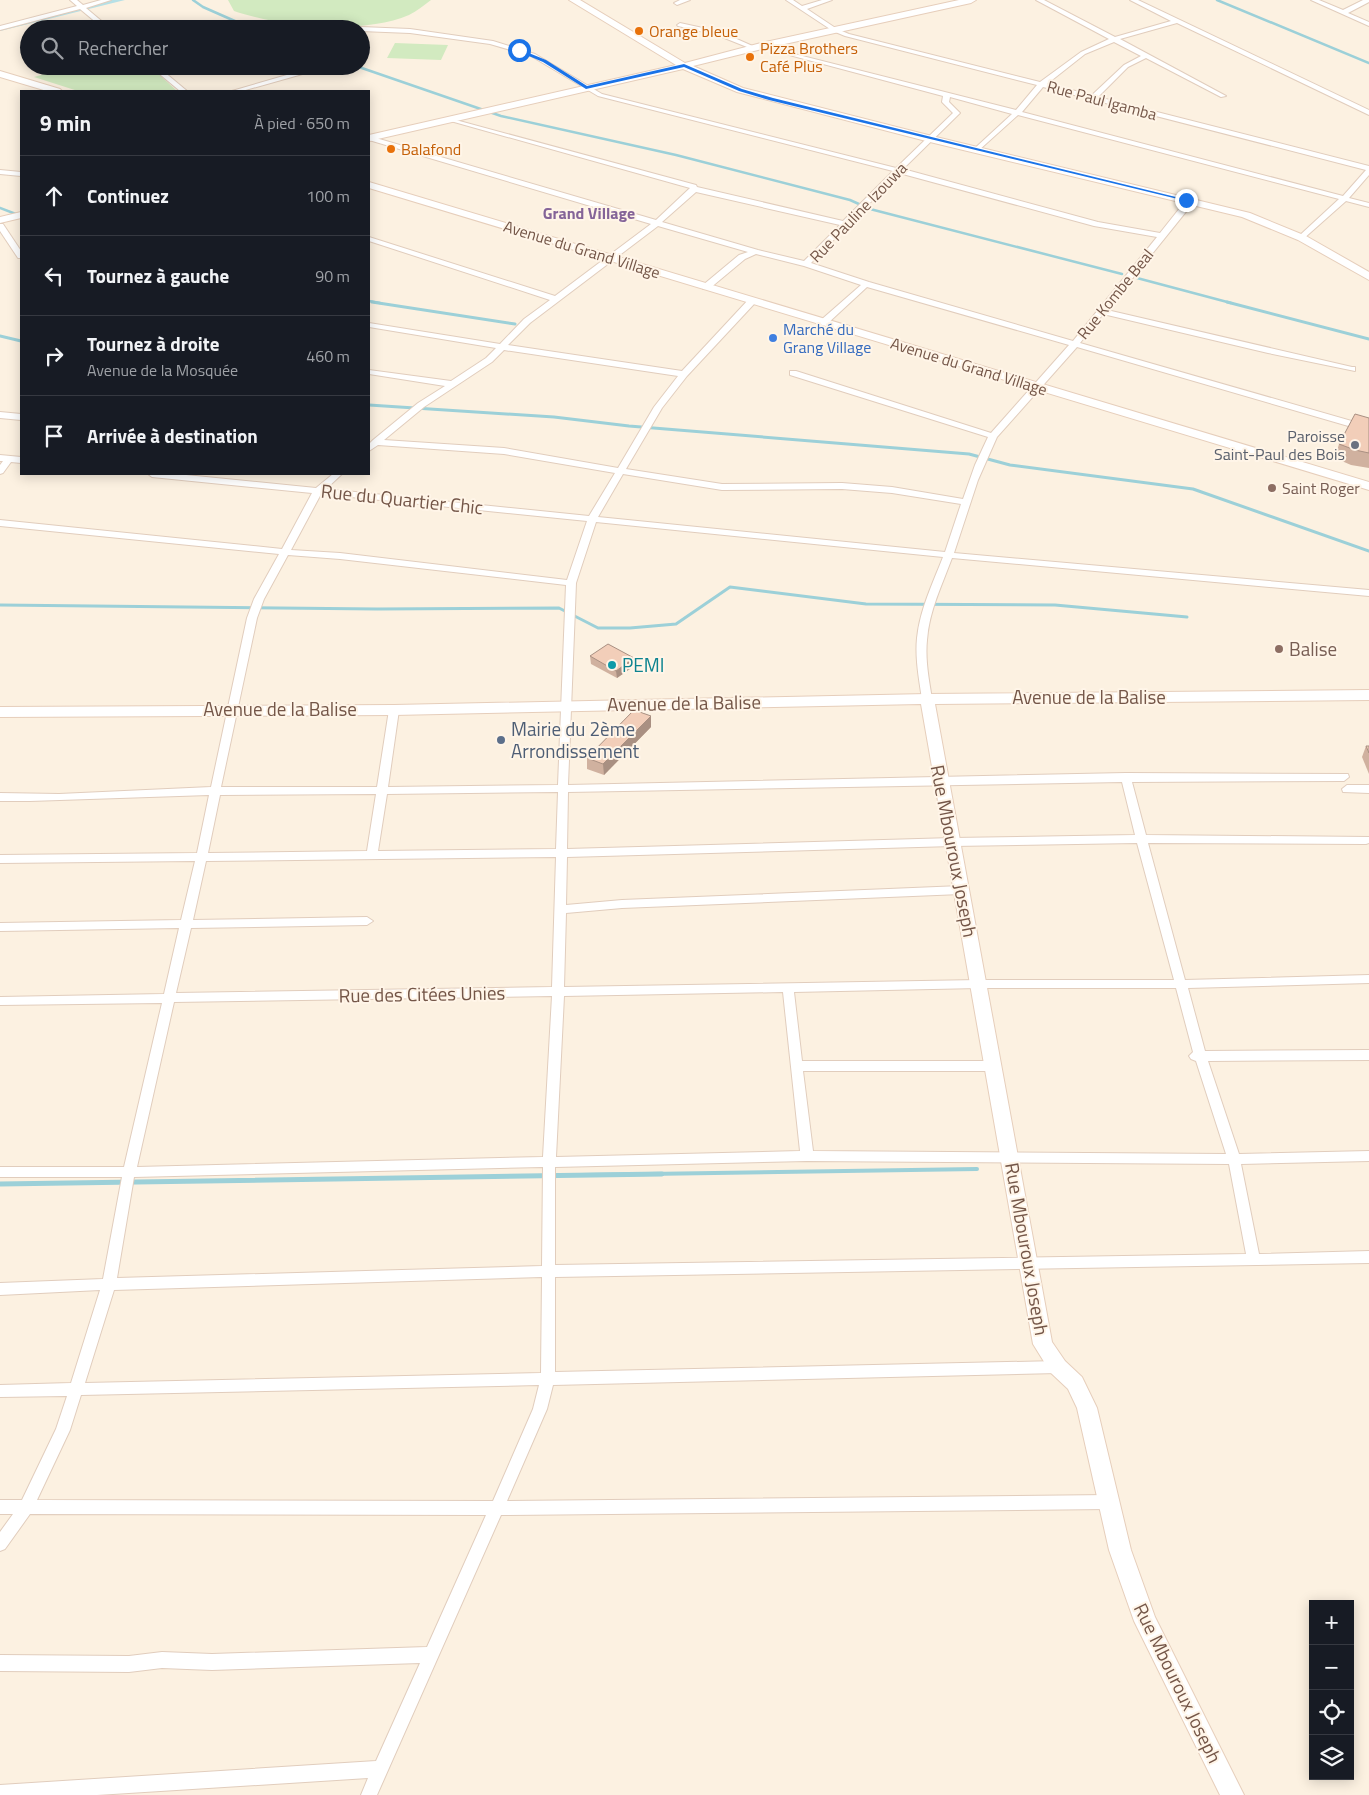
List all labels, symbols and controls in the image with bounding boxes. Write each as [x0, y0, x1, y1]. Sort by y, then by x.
place label: Orange bleue [649, 19, 738, 43]
search box [20, 20, 370, 75]
marker: Orange bleue [633, 25, 645, 37]
text: Rechercher [78, 33, 168, 62]
icon: search [38, 34, 66, 62]
place label: Pizza Brothers Café Plus [760, 36, 858, 78]
route start [508, 39, 531, 62]
marker: Pizza Brothers Café Plus [744, 51, 756, 63]
street label: Rue Paul Igamba [1044, 74, 1160, 126]
text: 9 min [40, 107, 91, 139]
text: À pied · 650 m [254, 111, 350, 135]
place label: Balafond [401, 137, 461, 161]
marker: Balafond [385, 143, 397, 155]
street label: Rue Pauline Izouwa [804, 156, 912, 268]
text: Continuez [87, 181, 169, 210]
icon: ahead [40, 182, 68, 210]
text: 100 m [306, 184, 350, 208]
route end [1175, 189, 1198, 212]
district label: Grand Village [543, 201, 635, 225]
street label: Avenue du Grand Village [501, 214, 663, 284]
street label: Rue Kombe Beal [1071, 244, 1159, 344]
text: Tournez à gauche [87, 261, 229, 290]
icon: left [40, 262, 68, 290]
text: 90 m [315, 264, 350, 288]
place label: Marché du Grang Village [783, 317, 871, 359]
text: Tournez à droite [87, 329, 219, 358]
street label: Avenue du Grand Village [888, 331, 1050, 401]
marker: Marché du Grang Village [767, 332, 779, 344]
icon: right [40, 342, 68, 370]
text: 460 m [306, 344, 350, 368]
text: Avenue de la Mosquée [87, 358, 238, 382]
text: Arrivée à destination [87, 421, 258, 450]
icon: arrive [40, 422, 68, 450]
place label: Paroisse Saint-Paul des Bois [1214, 424, 1345, 466]
marker: Paroisse Saint-Paul des Bois [1349, 439, 1361, 451]
street label: Rue du Quartier Chic [320, 476, 484, 521]
place label: Saint Roger [1282, 476, 1360, 500]
marker: Saint Roger [1266, 482, 1278, 494]
place label: Balise [1289, 634, 1337, 663]
marker: Balise [1273, 643, 1285, 655]
place label: PEMI [622, 650, 664, 679]
marker: PEMI [606, 659, 618, 671]
street label: Avenue de la Balise [1012, 682, 1166, 711]
street label: Avenue de la Balise [607, 687, 761, 718]
street label: Avenue de la Balise [203, 694, 357, 723]
place label: Mairie du 2ème Arrondissement [511, 714, 640, 765]
marker: Mairie du 2ème Arrondissement [495, 734, 507, 746]
street label: Rue Mbouroux Joseph [924, 762, 985, 940]
street label: Rue des Citées Unies [338, 978, 506, 1009]
street label: Rue Mbouroux Joseph [998, 1160, 1057, 1338]
street label: Rue Mbouroux Joseph [1127, 1598, 1230, 1768]
map controls [1309, 1600, 1354, 1780]
button: + [1309, 1600, 1354, 1645]
button: − [1309, 1645, 1354, 1690]
button: locate [1309, 1690, 1354, 1735]
button: layers [1309, 1735, 1354, 1780]

